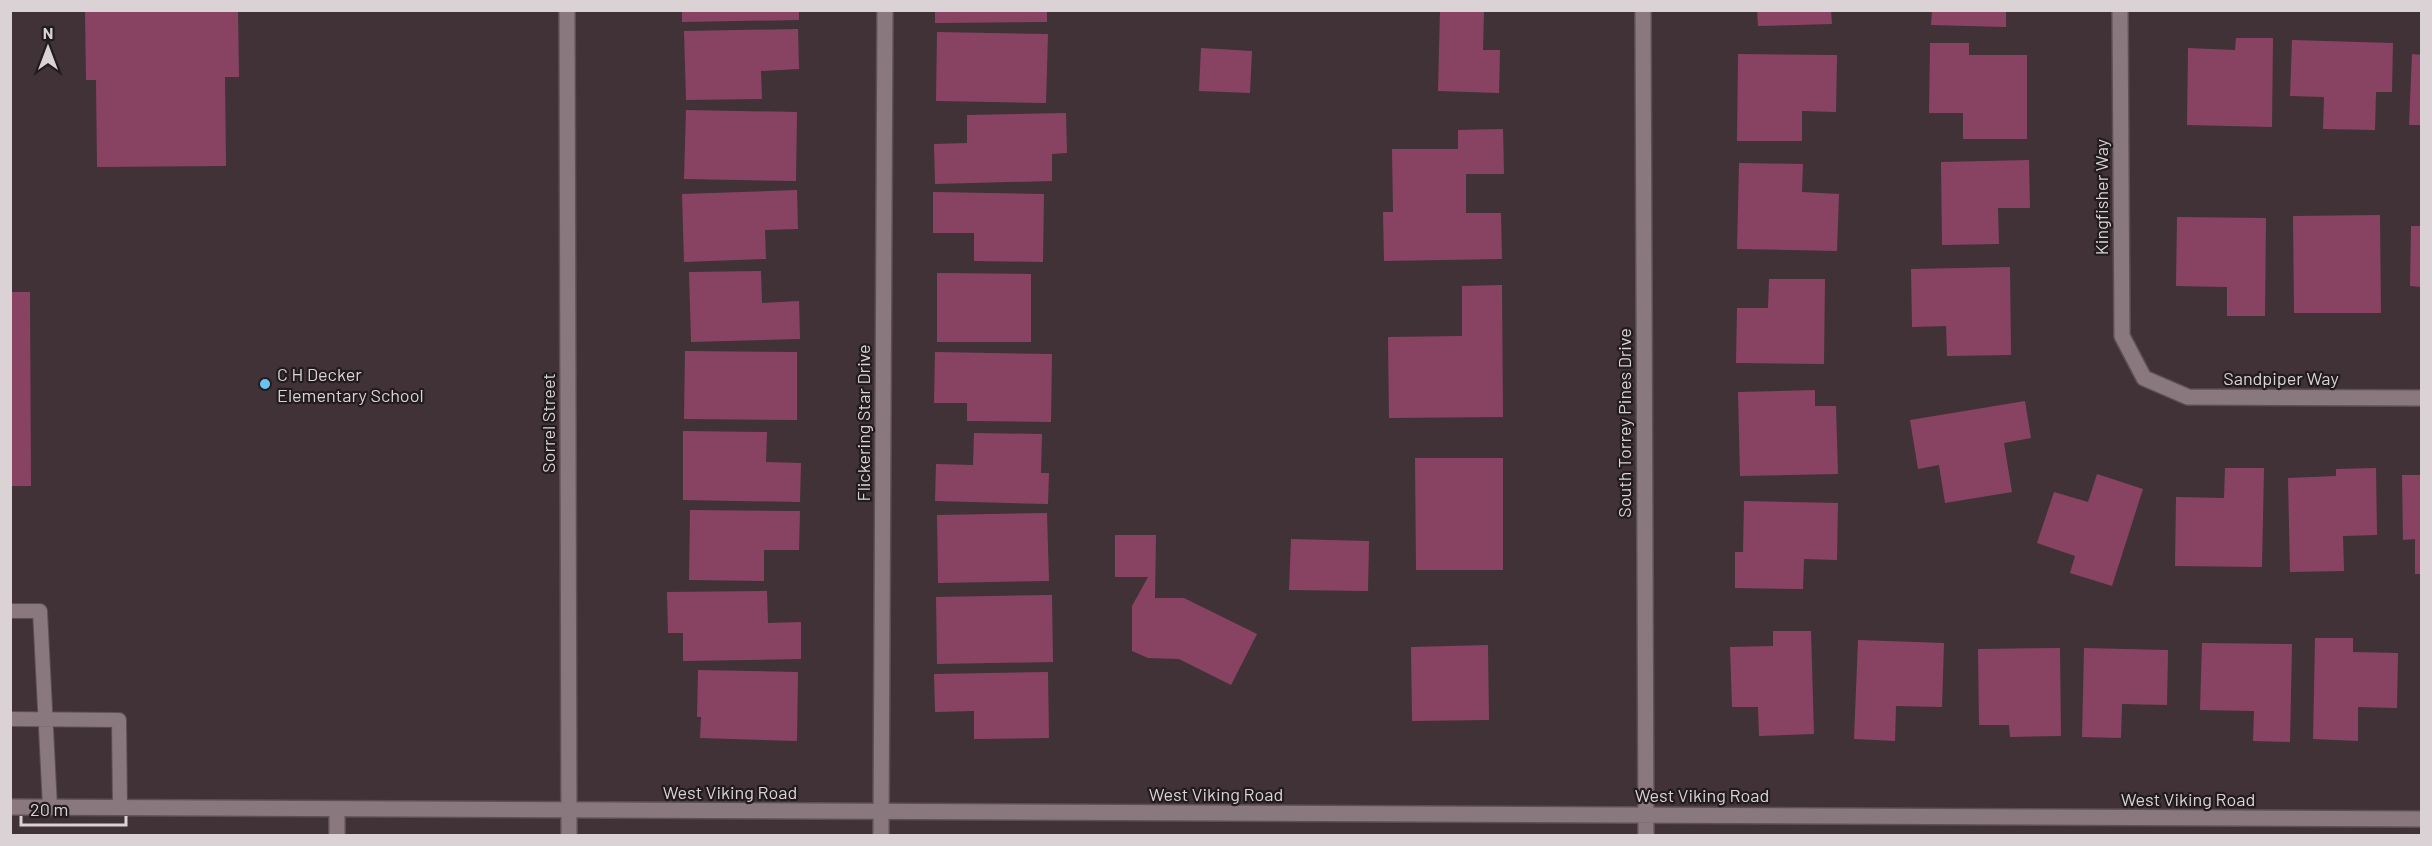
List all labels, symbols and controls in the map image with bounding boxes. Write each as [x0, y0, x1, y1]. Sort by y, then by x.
north arrow [18, 18, 78, 78]
text: N [43, 23, 53, 42]
street label: Kingfisher Way [2090, 139, 2112, 255]
street label: South Torrey Pines Drive [1613, 328, 1635, 518]
street label: Flickering Star Drive [852, 344, 874, 502]
place label: C H Decker Elementary School [277, 363, 424, 406]
street label: Sandpiper Way [2223, 367, 2339, 389]
street label: Sorrel Street [537, 373, 559, 473]
marker: C H Decker Elementary School [258, 377, 272, 391]
street label: West Viking Road [663, 781, 797, 803]
street label: West Viking Road [1149, 783, 1283, 805]
street label: West Viking Road [1635, 784, 1769, 806]
street label: West Viking Road [2121, 788, 2255, 810]
scale bar [21, 789, 126, 827]
text: 20 m [30, 798, 68, 820]

